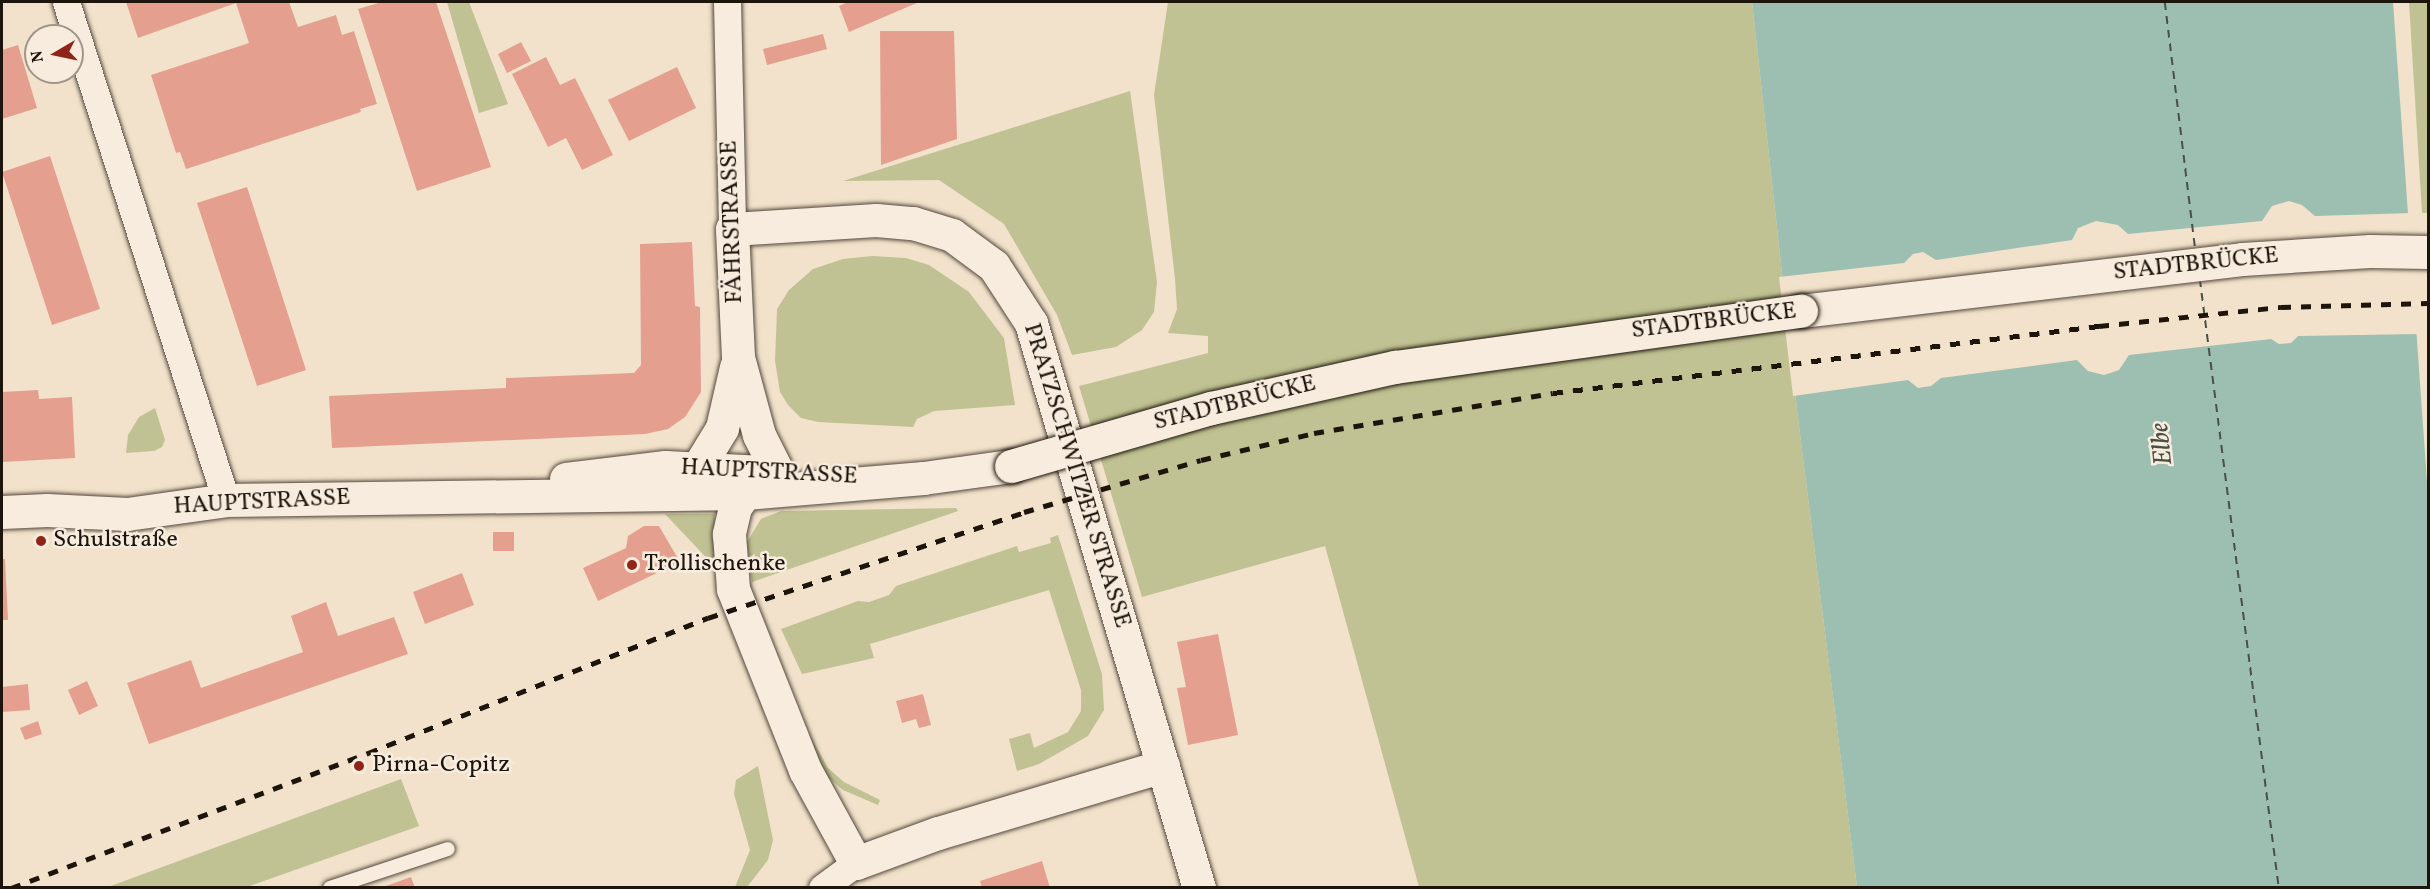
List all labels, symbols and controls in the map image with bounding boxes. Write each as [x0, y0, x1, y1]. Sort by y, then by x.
north arrow [24, 24, 84, 84]
text: N [26, 49, 50, 64]
street label: FÄHRSTRASSE [716, 140, 750, 304]
street label: STADTBRÜCKE [2112, 242, 2280, 288]
street label: STADTBRÜCKE [1630, 298, 1798, 346]
street label: PRATZSCHWITZER STRASSE [1016, 320, 1136, 632]
street label: STADTBRÜCKE [1151, 370, 1319, 438]
water label: Elbe [2145, 421, 2181, 467]
street label: HAUPTSTRASSE [680, 454, 858, 492]
street label: HAUPTSTRASSE [173, 484, 351, 522]
place label: Schulstraße [53, 527, 178, 555]
marker: Schulstraße [34, 534, 48, 548]
place label: Trollischenke [644, 551, 786, 579]
marker: Trollischenke [625, 558, 639, 572]
place label: Pirna-Copitz [372, 752, 510, 780]
marker: Pirna-Copitz [350, 757, 368, 775]

